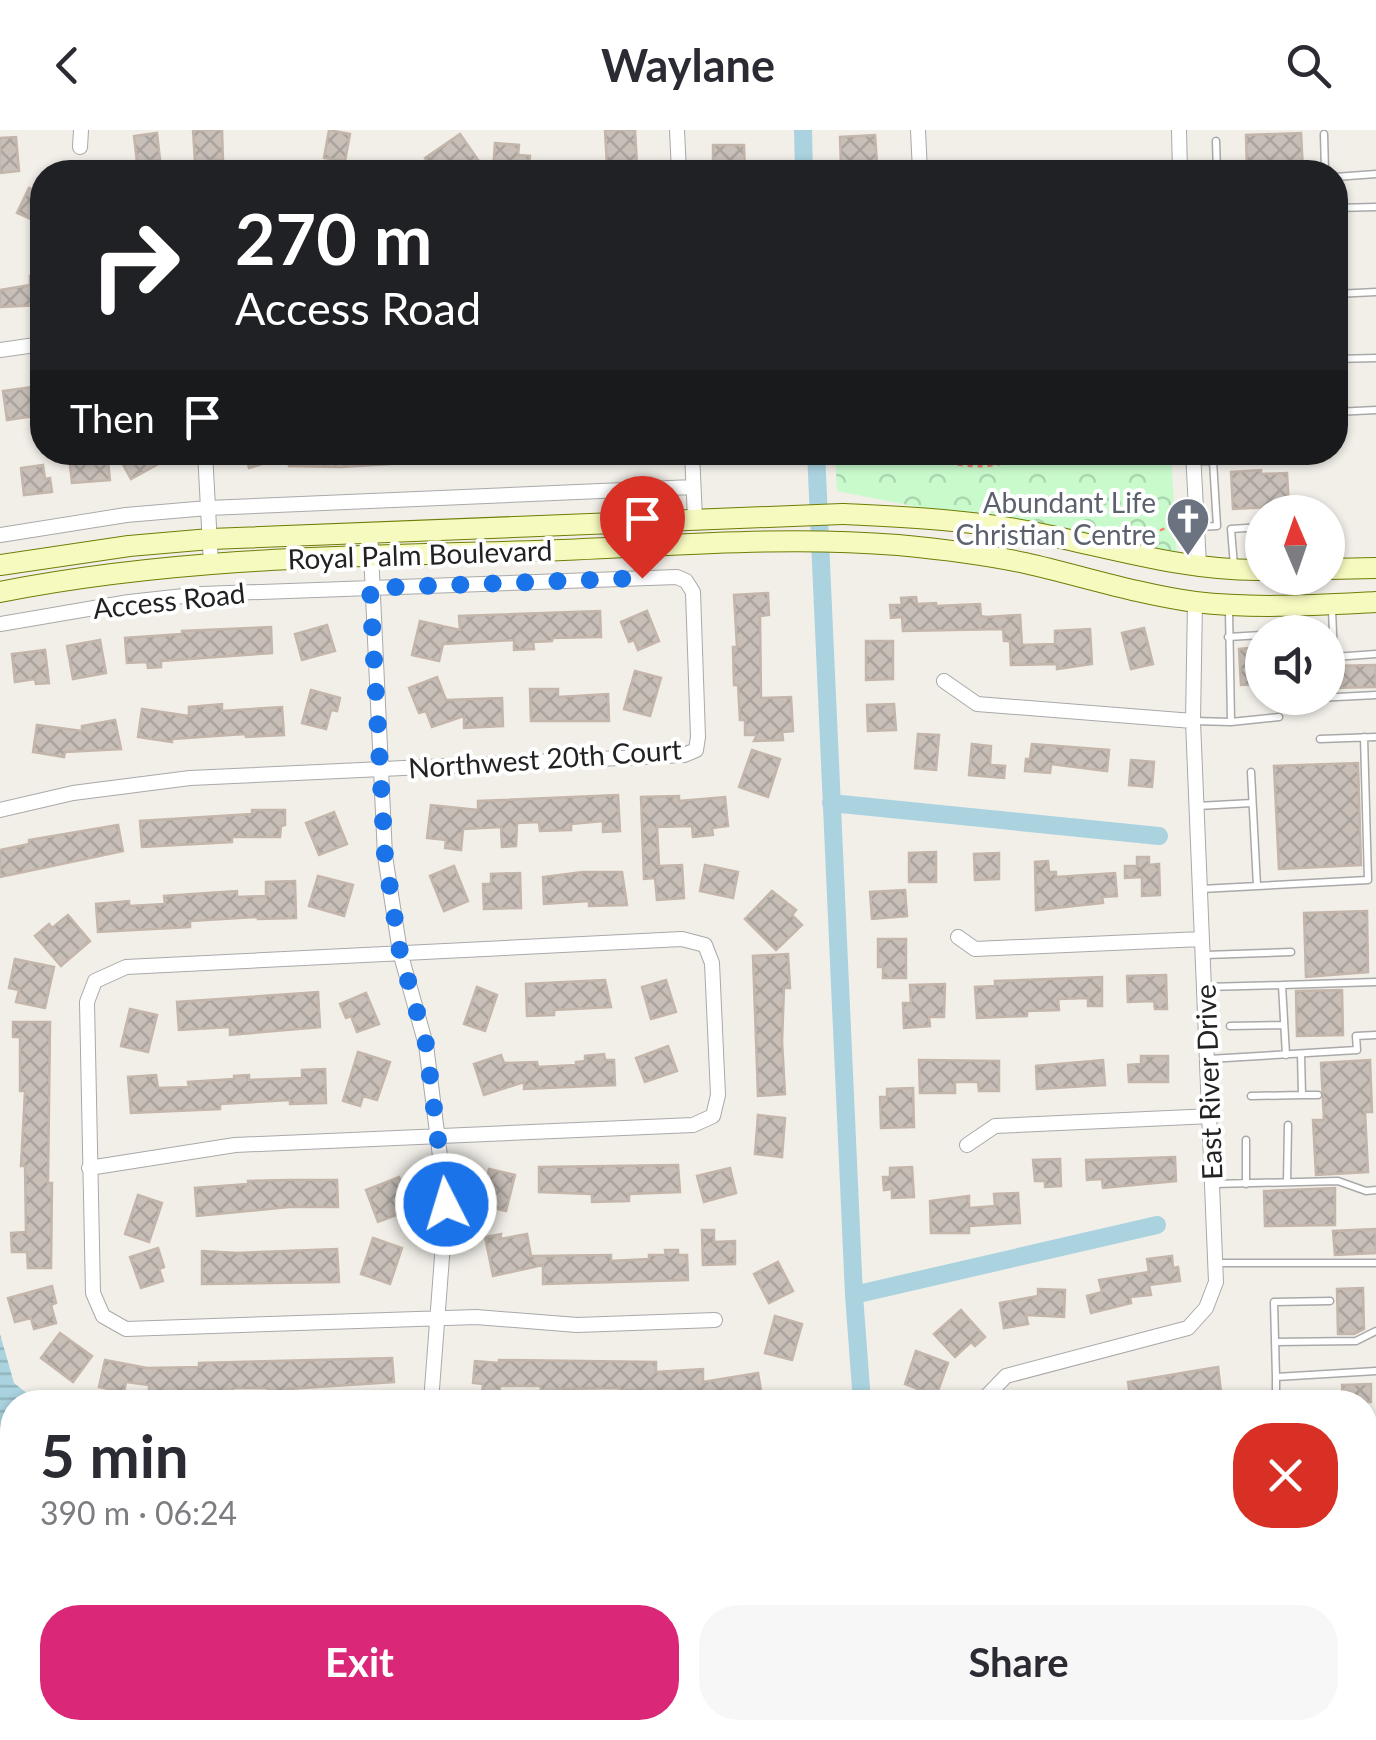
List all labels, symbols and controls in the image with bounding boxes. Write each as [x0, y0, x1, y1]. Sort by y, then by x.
icon: back [40, 38, 95, 93]
text: Waylane [601, 38, 775, 92]
icon: search [1281, 38, 1336, 93]
text: 270 m [235, 196, 432, 280]
icon: right [70, 200, 200, 330]
text: Access Road [235, 281, 481, 335]
icon: arrive [175, 390, 230, 445]
text: Then [70, 395, 155, 441]
pin [600, 476, 685, 579]
place label: Abundant Life Christian Centre [956, 485, 1156, 551]
icon: arrive [615, 491, 670, 546]
north arrow [1245, 495, 1345, 595]
map controls [1245, 495, 1345, 715]
church icon: Abundant Life Christian Centre [1165, 496, 1211, 557]
street label: Royal Palm Boulevard [287, 532, 553, 576]
street label: Access Road [91, 575, 247, 625]
button: sound [1245, 615, 1345, 715]
street label: Northwest 20th Court [407, 731, 683, 785]
street label: East River Drive [1188, 984, 1228, 1180]
position arrow [394, 1152, 498, 1256]
text: 5 min [40, 1419, 189, 1491]
button: close [1233, 1423, 1338, 1528]
text: 390 m · 06:24 [40, 1493, 237, 1532]
button: Exit [40, 1605, 679, 1720]
button: Share [699, 1605, 1338, 1720]

